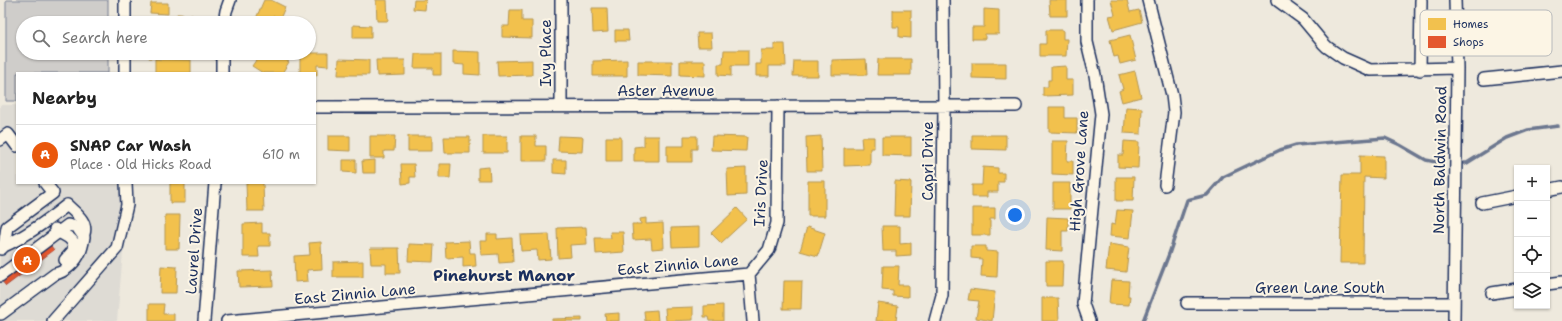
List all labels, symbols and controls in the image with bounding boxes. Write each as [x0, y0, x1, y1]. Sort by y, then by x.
legend [1420, 10, 1552, 56]
search box [16, 16, 316, 60]
text: Homes [1453, 17, 1489, 32]
street label: Ivy Place [536, 19, 556, 87]
icon: search [30, 27, 52, 49]
text: Search here [62, 28, 148, 48]
text: Shops [1453, 35, 1484, 50]
street label: Aster Avenue [617, 81, 715, 101]
street label: North Baldwin Road [1429, 85, 1451, 234]
text: Nearby [32, 87, 97, 109]
street label: High Grove Lane [1065, 110, 1093, 232]
street label: Capri Drive [918, 121, 938, 201]
text: SNAP Car Wash [70, 136, 191, 156]
text: A [40, 146, 50, 163]
text: 610 m [262, 146, 300, 163]
text: Place · Old Hicks Road [70, 156, 212, 173]
street label: Iris Drive [749, 159, 773, 227]
map controls [1514, 165, 1550, 309]
button: + [1514, 165, 1550, 201]
button: − [1514, 201, 1550, 237]
your location [1005, 205, 1025, 225]
street label: Laurel Drive [181, 207, 207, 295]
button: locate [1514, 237, 1550, 273]
pin: A [14, 245, 40, 275]
street label: East Zinnia Lane [616, 250, 740, 280]
district label: Pinehurst Manor [433, 265, 575, 286]
button: layers [1514, 273, 1550, 309]
street label: Green Lane South [1255, 278, 1385, 298]
street label: East Zinnia Lane [293, 279, 417, 309]

